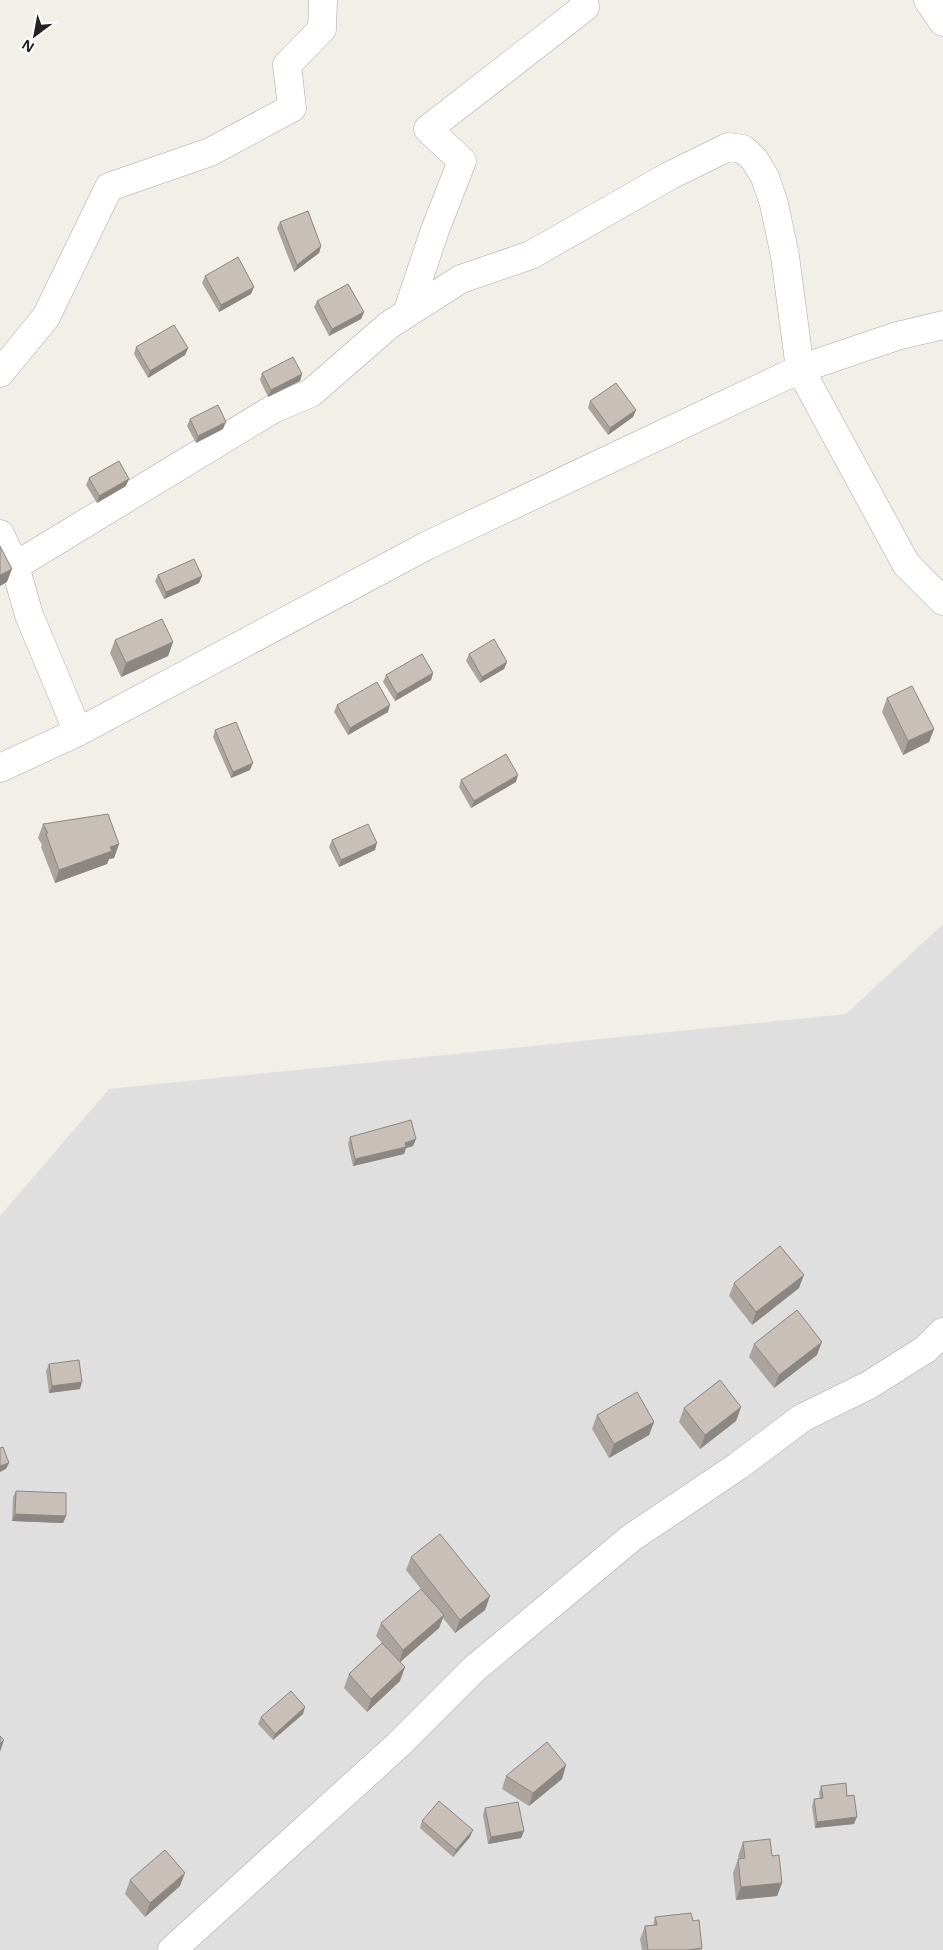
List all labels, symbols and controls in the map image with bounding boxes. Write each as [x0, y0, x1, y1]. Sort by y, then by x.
north arrow [10, 10, 60, 60]
text: N [18, 35, 38, 58]

